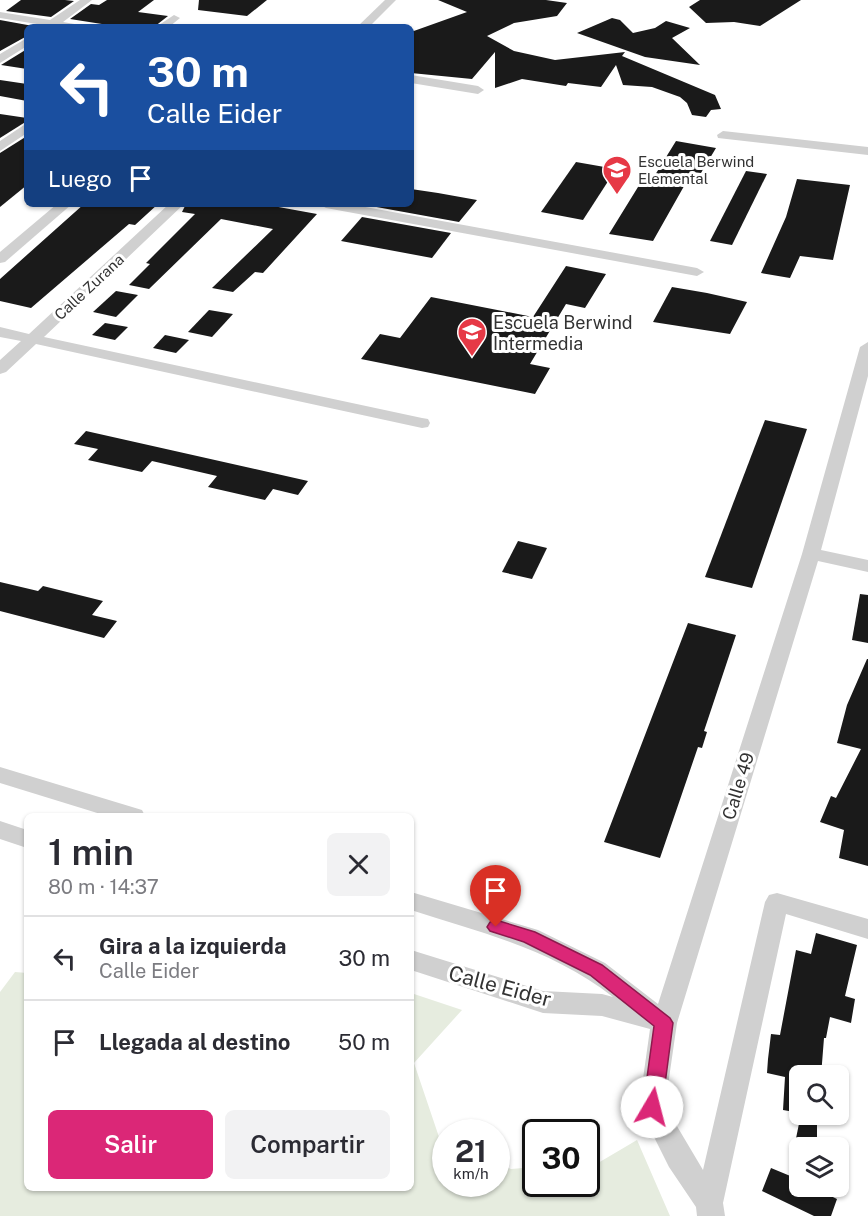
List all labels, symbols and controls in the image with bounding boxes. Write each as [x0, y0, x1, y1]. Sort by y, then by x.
text: 30 m [147, 47, 249, 96]
icon: left [48, 48, 126, 126]
text: Calle Eider [147, 97, 282, 129]
place label: Escuela Berwind Elemental [638, 153, 754, 187]
school or university icon: Escuela Berwind Elemental [601, 154, 633, 196]
icon: arrive [124, 162, 157, 195]
text: Luego [48, 166, 112, 192]
street label: Calle Zurana [51, 251, 127, 323]
place label: Escuela Berwind Intermedia [493, 312, 633, 354]
school or university icon: Escuela Berwind Intermedia [456, 316, 488, 358]
street label: Calle 49 [718, 750, 758, 822]
text: 1 min [48, 831, 134, 873]
button: close [327, 833, 390, 896]
pin [470, 865, 521, 927]
icon: arrive [479, 874, 512, 907]
text: 80 m · 14:37 [48, 875, 159, 899]
text: Gira a la izquierda [99, 933, 286, 959]
icon: left [48, 942, 81, 975]
text: 30 m [338, 945, 390, 971]
text: Calle Eider [99, 959, 199, 983]
street label: Calle Eider [446, 960, 554, 1012]
icon: arrive [48, 1026, 81, 1059]
text: Llegada al destino [99, 1029, 290, 1055]
text: 50 m [338, 1029, 390, 1055]
map controls [789, 1065, 849, 1197]
button: search [789, 1065, 849, 1125]
position arrow [620, 1075, 684, 1139]
button: Salir [48, 1110, 213, 1179]
button: Compartir [225, 1110, 390, 1179]
speed limit sign: 30 [522, 1119, 600, 1197]
text: 21 [455, 1133, 487, 1169]
button: layers [789, 1137, 849, 1197]
text: km/h [453, 1165, 489, 1182]

